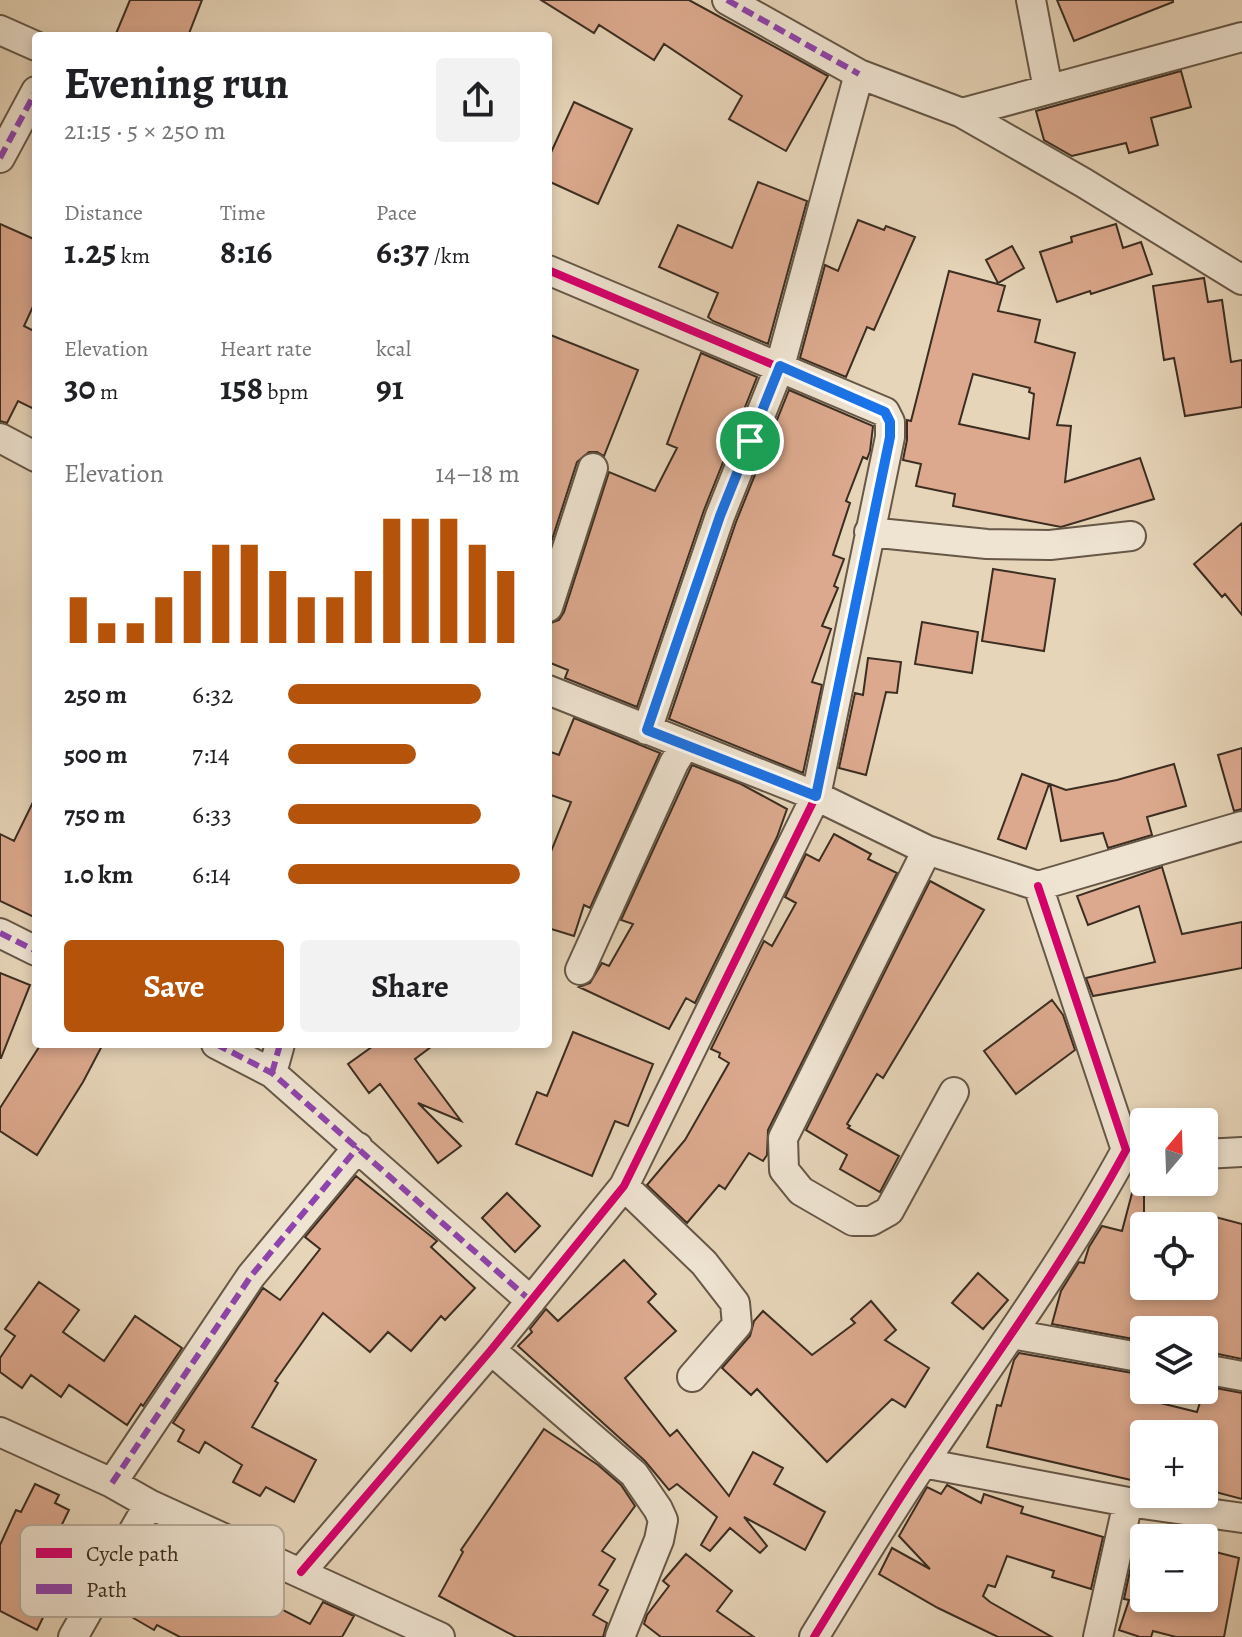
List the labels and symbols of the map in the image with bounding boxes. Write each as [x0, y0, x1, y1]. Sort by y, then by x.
pin [716, 407, 784, 475]
north arrow [1130, 1108, 1218, 1196]
legend [20, 1525, 284, 1617]
text: Cycle path [86, 1539, 179, 1569]
text: Path [86, 1575, 127, 1605]

